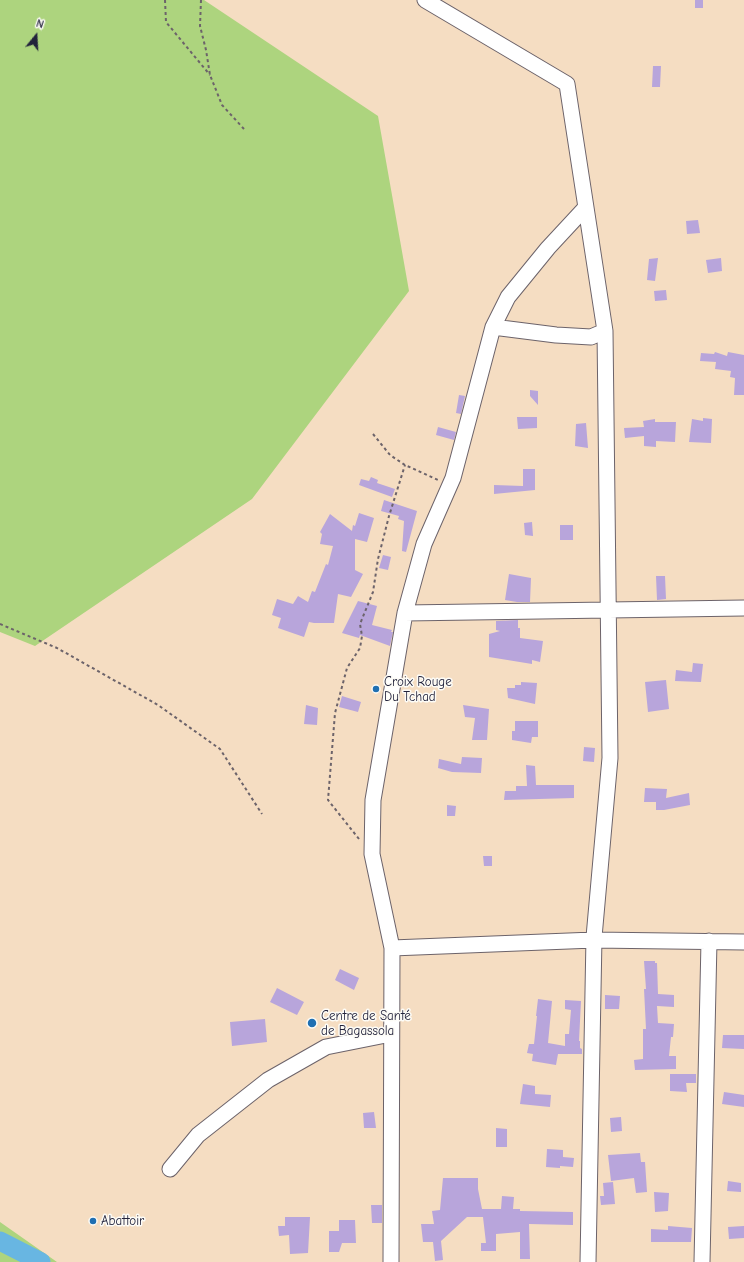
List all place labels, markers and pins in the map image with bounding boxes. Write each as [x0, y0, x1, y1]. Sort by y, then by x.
place label: Croix Rouge Du Tchad [384, 674, 452, 705]
marker: Croix Rouge Du Tchad [371, 684, 381, 694]
place label: Centre de Santé de Bagassola [321, 1008, 411, 1039]
marker: Centre de Santé de Bagassola [306, 1017, 318, 1029]
place label: Abattoir [101, 1213, 144, 1229]
marker: Abattoir [88, 1216, 98, 1226]

